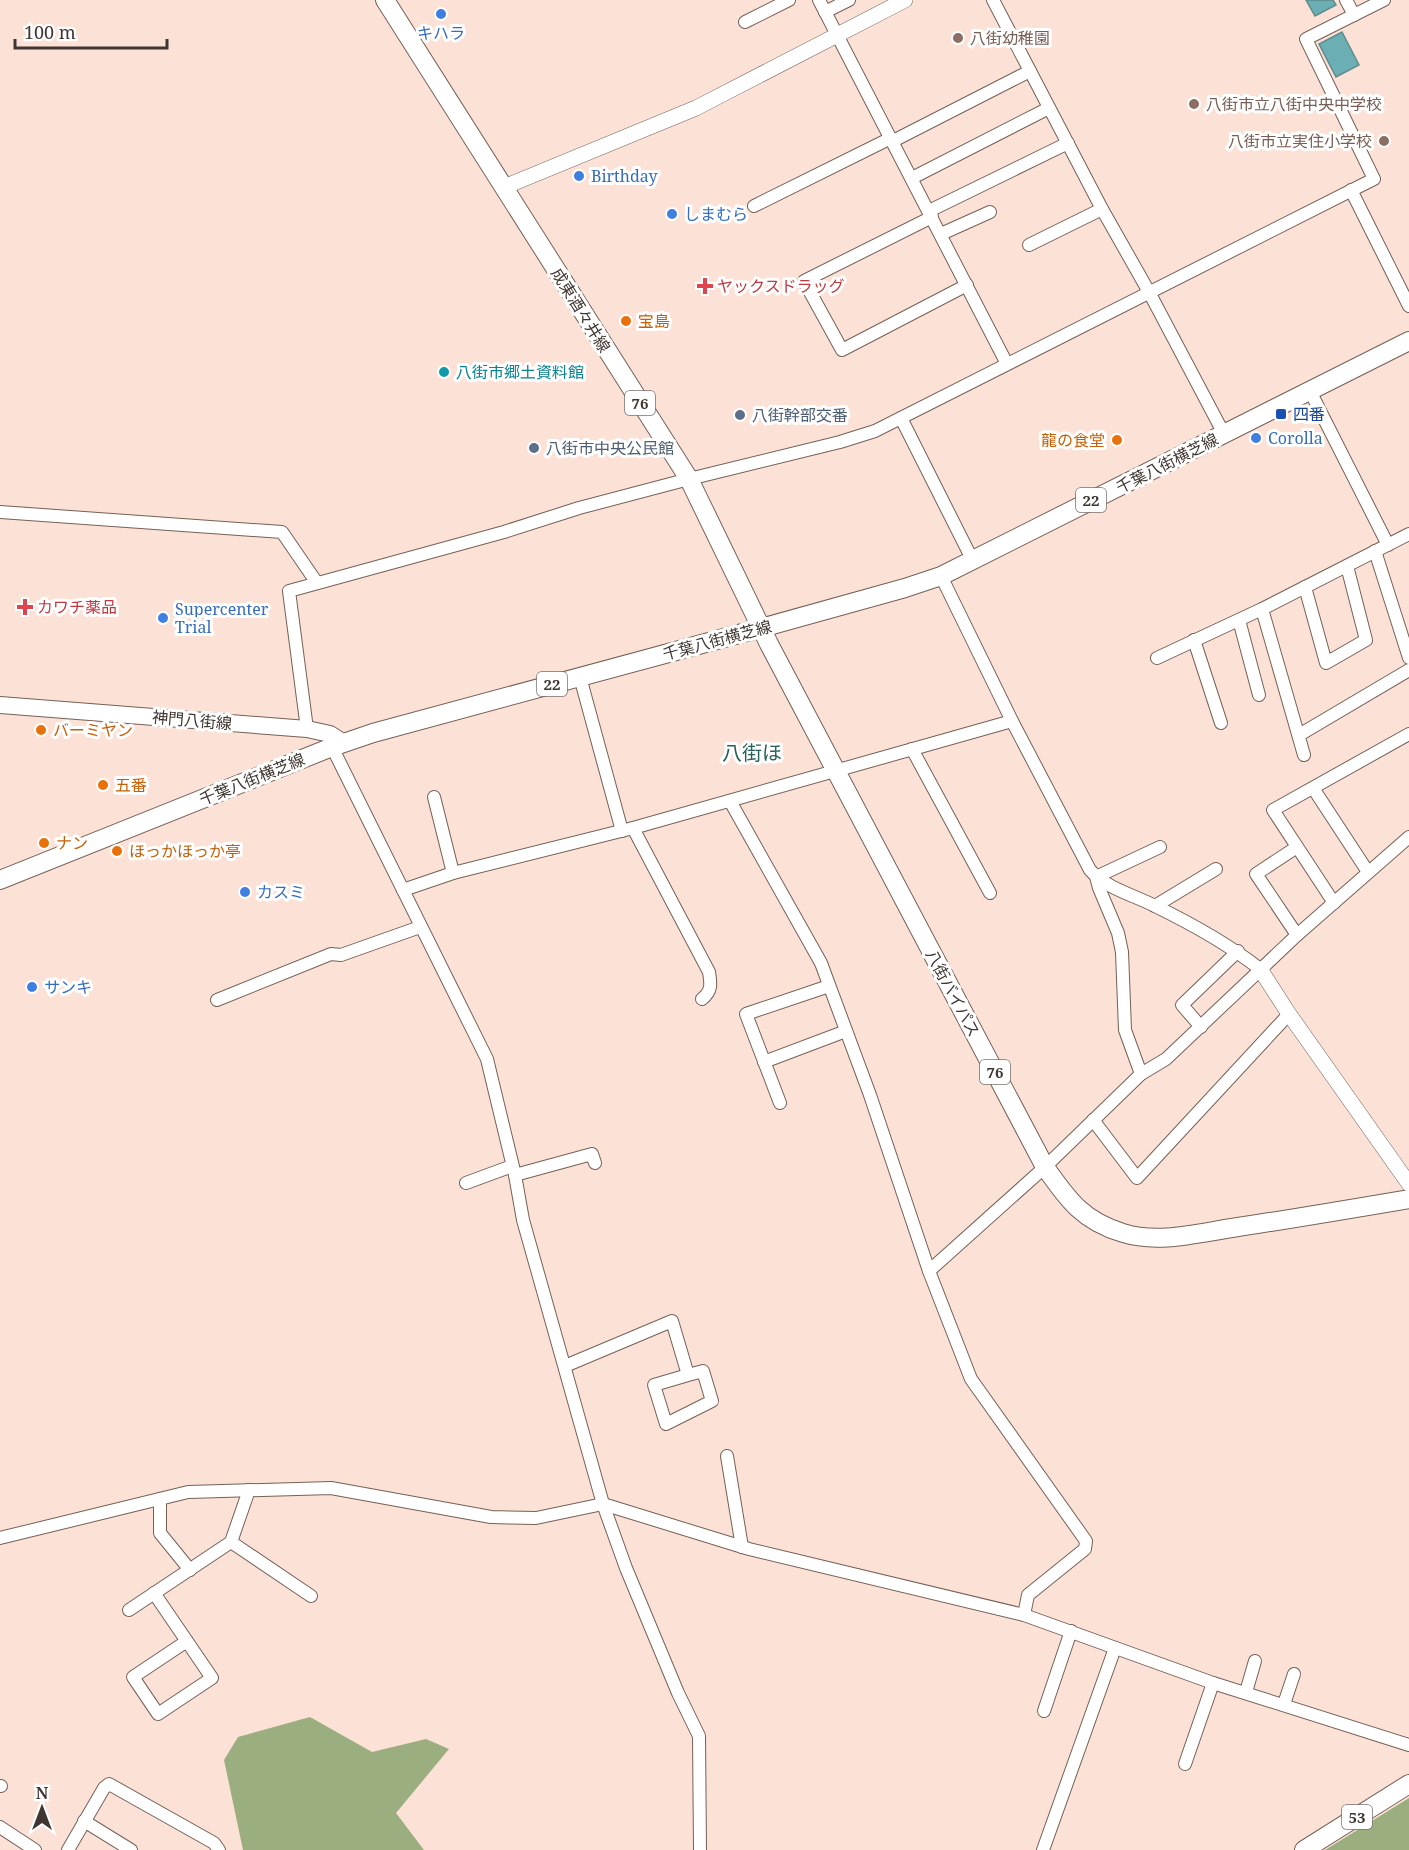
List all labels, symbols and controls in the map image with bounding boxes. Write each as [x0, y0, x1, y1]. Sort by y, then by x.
marker: キハラ [434, 7, 448, 21]
scale bar [15, 12, 166, 50]
text: 100 m [24, 20, 76, 44]
place label: キハラ [417, 22, 465, 44]
place label: 八街幼稚園 [970, 27, 1050, 49]
marker: 八街幼稚園 [951, 31, 965, 45]
place label: 八街市立八街中央中学校 [1206, 93, 1382, 115]
marker: 八街市立八街中央中学校 [1187, 97, 1201, 111]
place label: 八街市立実住小学校 [1228, 130, 1372, 152]
marker: 八街市立実住小学校 [1377, 134, 1391, 148]
place label: Birthday [591, 165, 658, 187]
marker: Birthday [572, 169, 586, 183]
place label: しまむら [684, 203, 748, 225]
marker: しまむら [665, 207, 679, 221]
street label: 成東酒々井線 [546, 263, 616, 357]
place label: ヤックスドラッグ [717, 275, 845, 297]
marker: ヤックスドラッグ [698, 279, 712, 293]
place label: 宝島 [638, 310, 670, 332]
marker: 宝島 [619, 314, 633, 328]
place label: 八街市郷土資料館 [456, 361, 584, 383]
marker: 八街市郷土資料館 [437, 365, 451, 379]
road number: 76 [625, 391, 655, 415]
place label: 四番 [1293, 403, 1325, 425]
place label: 八街幹部交番 [752, 404, 848, 426]
marker: 四番 [1274, 407, 1288, 421]
marker: 八街幹部交番 [733, 408, 747, 422]
place label: Corolla [1268, 427, 1323, 449]
street label: 千葉八街横芝線 [1112, 428, 1222, 498]
place label: 龍の食堂 [1041, 429, 1105, 451]
marker: Corolla [1249, 431, 1263, 445]
marker: 龍の食堂 [1110, 433, 1124, 447]
place label: 八街市中央公民館 [546, 437, 674, 459]
marker: 八街市中央公民館 [527, 441, 541, 455]
road number: 22 [1076, 488, 1106, 512]
place label: カワチ薬品 [37, 596, 117, 618]
place label: Supercenter Trial [175, 598, 269, 638]
marker: カワチ薬品 [18, 600, 32, 614]
marker: Supercenter Trial [156, 611, 170, 625]
street label: 千葉八街横芝線 [660, 615, 774, 665]
road number: 22 [537, 672, 567, 696]
street label: 神門八街線 [151, 706, 233, 734]
place label: バーミヤン [53, 719, 133, 741]
marker: バーミヤン [34, 723, 48, 737]
district label: 八街ほ [722, 739, 782, 766]
street label: 千葉八街横芝線 [196, 748, 308, 810]
place label: 五番 [115, 774, 147, 796]
marker: 五番 [96, 778, 110, 792]
place label: ナン [56, 832, 88, 854]
marker: ナン [37, 836, 51, 850]
place label: ほっかほっか亭 [129, 840, 241, 862]
marker: ほっかほっか亭 [110, 844, 124, 858]
place label: カスミ [257, 881, 305, 903]
marker: カスミ [238, 885, 252, 899]
street label: 八街バイパス [921, 946, 985, 1040]
place label: サンキ [44, 976, 92, 998]
marker: サンキ [25, 980, 39, 994]
road number: 76 [980, 1060, 1010, 1084]
north arrow [12, 1778, 72, 1838]
text: N [36, 1782, 49, 1804]
road number: 53 [1342, 1805, 1372, 1829]

